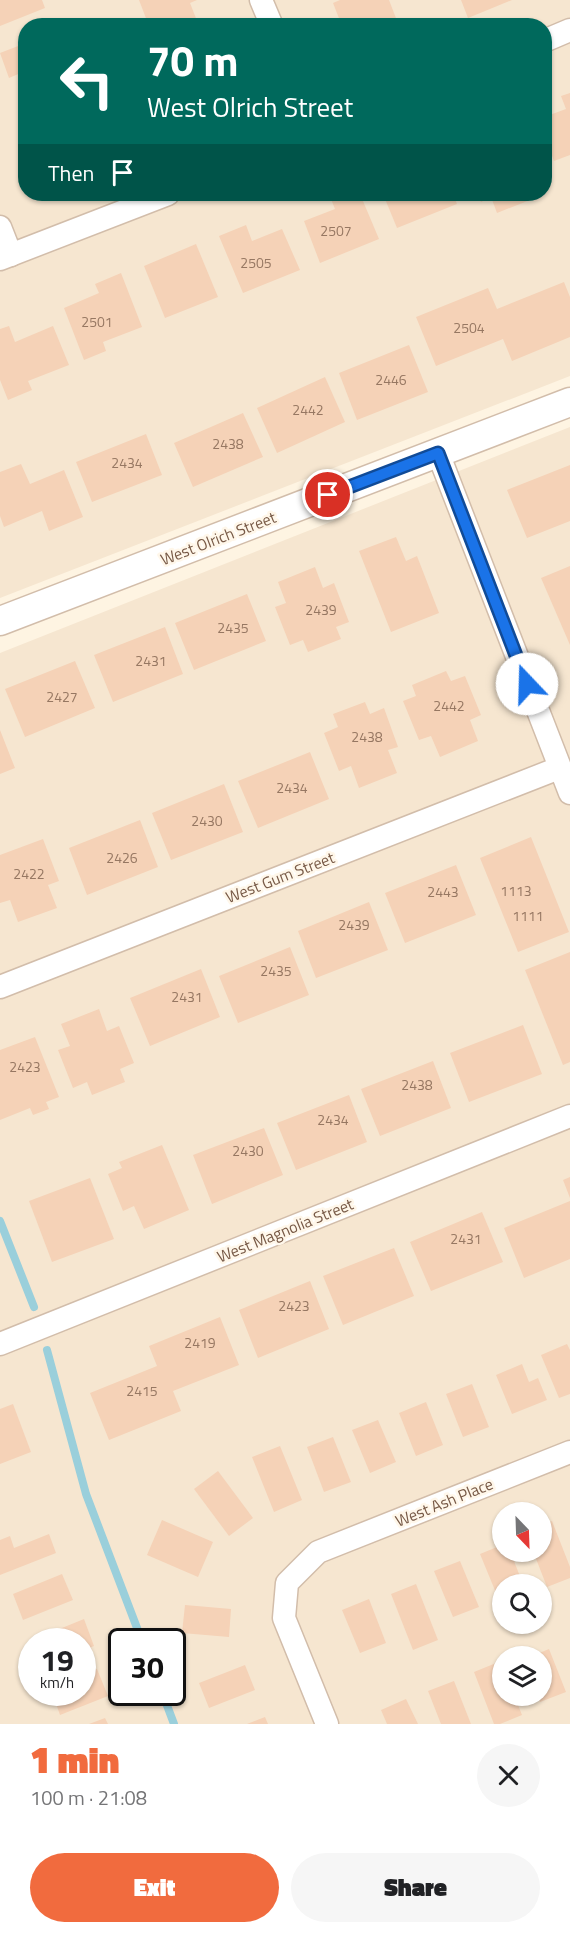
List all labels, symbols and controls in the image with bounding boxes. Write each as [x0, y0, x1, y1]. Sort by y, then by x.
text: 70 m [147, 28, 239, 92]
icon: left [48, 42, 126, 120]
text: West Olrich Street [147, 86, 353, 127]
text: Then [48, 156, 94, 190]
icon: arrive [106, 156, 139, 189]
house number: 2507 [320, 220, 352, 241]
house number: 2505 [240, 252, 272, 273]
house number: 2501 [81, 311, 113, 332]
house number: 2504 [453, 317, 485, 338]
house number: 2446 [375, 369, 407, 390]
house number: 2442 [292, 399, 324, 420]
house number: 2438 [212, 433, 244, 454]
house number: 2434 [111, 452, 143, 473]
pin [302, 469, 353, 520]
icon: arrive [311, 478, 344, 511]
street label: West Olrich Street [157, 505, 280, 571]
house number: 2439 [305, 599, 337, 620]
house number: 2435 [217, 617, 249, 638]
house number: 2431 [135, 650, 167, 671]
position arrow [495, 652, 559, 716]
house number: 2427 [46, 686, 78, 707]
house number: 2442 [433, 695, 465, 716]
house number: 2438 [351, 726, 383, 747]
house number: 2434 [276, 777, 308, 798]
house number: 2430 [191, 810, 223, 831]
street label: West Gum Street [222, 845, 338, 909]
house number: 2426 [106, 847, 138, 868]
house number: 2422 [13, 863, 45, 884]
house number: 1113 [500, 880, 532, 901]
house number: 2443 [427, 881, 459, 902]
house number: 1111 [512, 905, 544, 926]
house number: 2439 [338, 914, 370, 935]
house number: 2435 [260, 960, 292, 981]
house number: 2431 [171, 986, 203, 1007]
house number: 2423 [9, 1056, 41, 1077]
house number: 2438 [401, 1074, 433, 1095]
house number: 2434 [317, 1109, 349, 1130]
house number: 2430 [232, 1140, 264, 1161]
street label: West Magnolia Street [213, 1192, 357, 1268]
house number: 2431 [450, 1228, 482, 1249]
house number: 2423 [278, 1295, 310, 1316]
house number: 2419 [184, 1332, 216, 1353]
house number: 2415 [126, 1380, 158, 1401]
street label: West Ash Place [391, 1471, 497, 1533]
north arrow [492, 1502, 552, 1562]
map controls [492, 1502, 552, 1706]
button: search [492, 1574, 552, 1634]
speed limit sign: 30 [108, 1628, 186, 1706]
text: 19 [40, 1637, 74, 1683]
button: layers [492, 1646, 552, 1706]
text: km/h [40, 1671, 74, 1694]
text: 1 min [30, 1732, 119, 1787]
button: close [477, 1744, 540, 1807]
text: 100 m · 21:08 [30, 1782, 147, 1813]
button: Exit [30, 1853, 279, 1922]
button: Share [291, 1853, 540, 1922]

